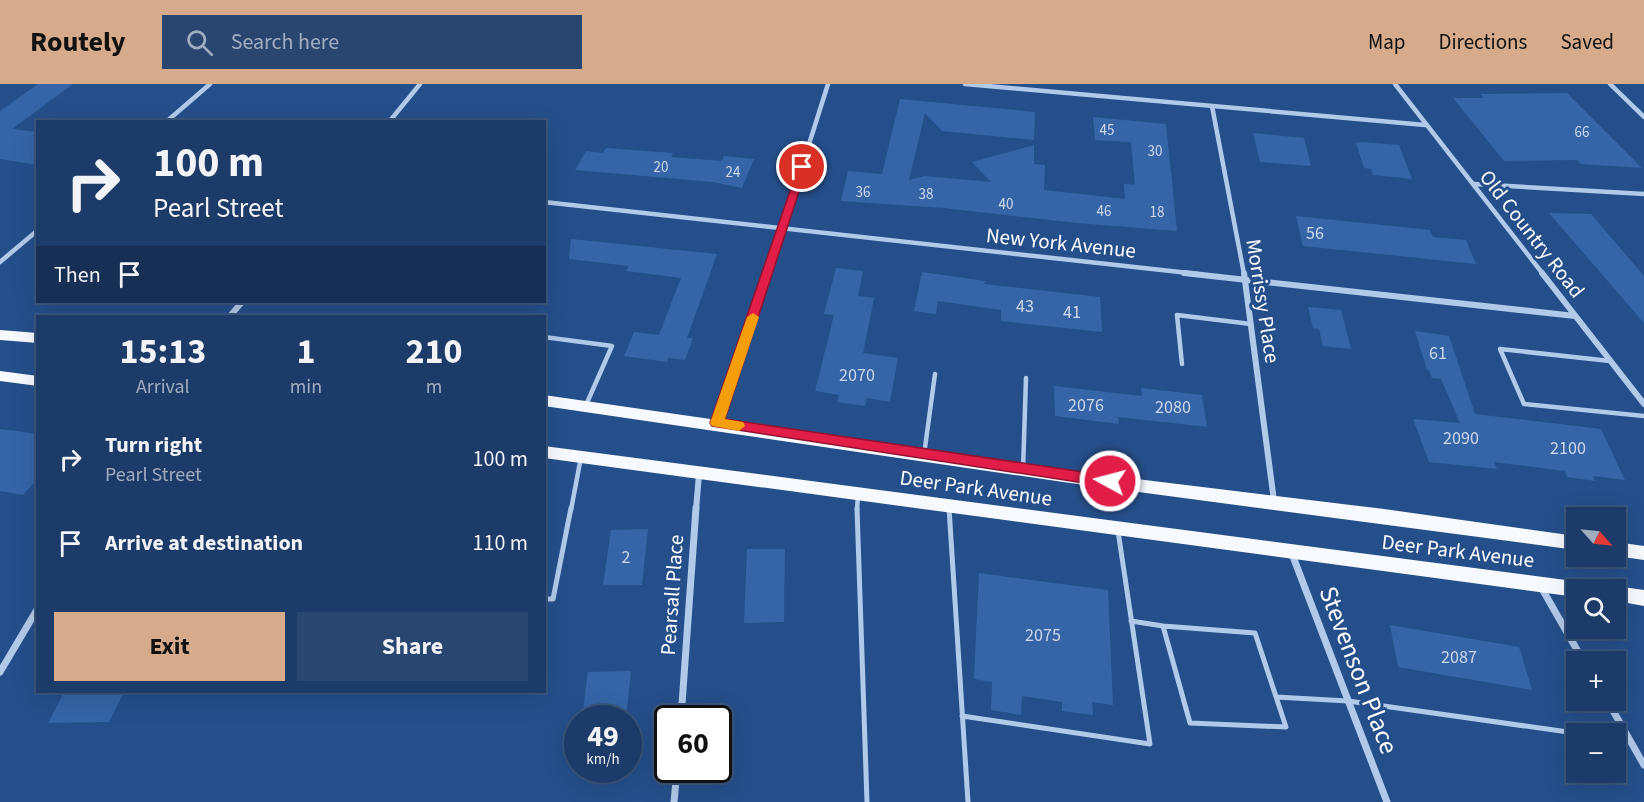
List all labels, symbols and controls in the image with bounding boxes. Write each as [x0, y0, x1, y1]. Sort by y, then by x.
search box [162, 15, 582, 69]
text: Routely [30, 22, 126, 62]
icon: search [183, 26, 216, 59]
text: Search here [231, 26, 339, 58]
text: Map [1368, 27, 1406, 57]
text: Directions [1439, 27, 1527, 57]
text: Saved [1560, 27, 1614, 57]
house number: 45 [1100, 120, 1114, 141]
house number: 66 [1575, 122, 1589, 143]
text: 100 m [153, 133, 264, 193]
pin [776, 141, 827, 192]
house number: 30 [1148, 141, 1162, 162]
icon: right [54, 144, 132, 222]
icon: arrive [785, 150, 818, 183]
house number: 20 [654, 157, 668, 178]
house number: 24 [726, 162, 741, 183]
street label: Old Country Road [1472, 164, 1592, 304]
house number: 36 [856, 182, 870, 203]
house number: 38 [919, 184, 933, 205]
text: Pearl Street [153, 189, 284, 228]
house number: 40 [999, 194, 1013, 215]
house number: 46 [1097, 201, 1111, 222]
house number: 18 [1150, 202, 1164, 223]
street label: New York Avenue [985, 220, 1137, 266]
house number: 56 [1306, 221, 1324, 246]
street label: Morrissy Place [1238, 237, 1288, 365]
icon: arrive [113, 258, 146, 291]
text: Then [54, 259, 101, 291]
house number: 43 [1016, 294, 1034, 319]
house number: 41 [1063, 300, 1081, 325]
text: 15:13 [119, 326, 206, 377]
text: 1 [296, 326, 315, 377]
text: 210 [406, 326, 463, 377]
house number: 61 [1429, 341, 1447, 366]
house number: 2070 [839, 363, 875, 388]
text: Arrival [136, 373, 190, 401]
text: min [290, 373, 322, 401]
text: m [426, 373, 442, 401]
house number: 2076 [1068, 393, 1104, 418]
house number: 2080 [1155, 395, 1191, 420]
house number: 2090 [1443, 426, 1479, 451]
text: Turn right [105, 429, 202, 461]
house number: 2100 [1550, 436, 1586, 461]
icon: right [54, 443, 87, 476]
text: 100 m [473, 443, 528, 475]
position arrow [1078, 449, 1142, 513]
text: Pearl Street [105, 461, 202, 489]
street label: Deer Park Avenue [898, 462, 1054, 514]
north arrow [1566, 507, 1626, 567]
map controls [1566, 507, 1626, 783]
icon: arrive [54, 527, 87, 560]
text: Arrive at destination [105, 527, 303, 559]
text: 110 m [473, 527, 528, 559]
street label: Deer Park Avenue [1380, 527, 1536, 575]
street label: Pearsall Place [653, 534, 691, 656]
house number: 2 [622, 545, 631, 570]
button: search [1566, 579, 1626, 639]
street label: Stevenson Place [1310, 581, 1408, 759]
button: Exit [54, 612, 285, 681]
button: Share [297, 612, 528, 681]
house number: 2075 [1025, 623, 1061, 648]
house number: 2087 [1441, 645, 1477, 670]
button: + [1566, 651, 1626, 711]
speed limit sign: 60 [654, 705, 732, 783]
text: 49 [587, 715, 619, 758]
button: − [1566, 723, 1626, 783]
text: km/h [586, 749, 620, 770]

